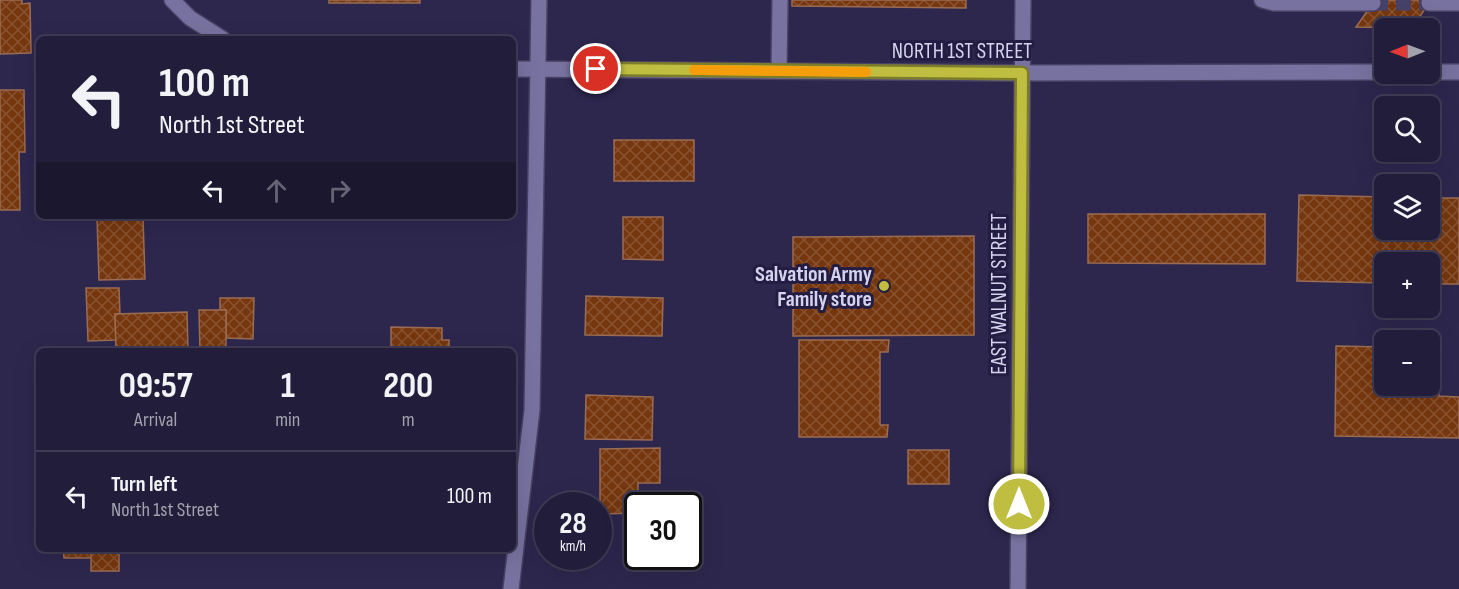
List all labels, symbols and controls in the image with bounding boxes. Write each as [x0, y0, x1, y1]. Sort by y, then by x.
north arrow [1374, 18, 1440, 84]
map controls [1374, 18, 1440, 396]
street label: NORTH 1ST STREET [892, 38, 1032, 65]
pin [570, 43, 621, 94]
icon: arrive [579, 52, 612, 85]
text: 100 m [159, 58, 250, 109]
icon: left [60, 60, 138, 138]
button: search [1374, 96, 1440, 162]
text: North 1st Street [159, 109, 305, 141]
icon: left [197, 174, 230, 207]
icon: ahead [260, 174, 293, 207]
icon: right [323, 174, 356, 207]
button: layers [1374, 174, 1440, 240]
street label: EAST WALNUT STREET [986, 213, 1013, 375]
button: + [1374, 252, 1440, 318]
place label: Salvation Army Family store [755, 261, 872, 313]
marker: Salvation Army Family store [877, 279, 891, 293]
button: − [1374, 330, 1440, 396]
text: 09:57 [119, 365, 192, 408]
text: 1 [281, 365, 295, 408]
text: 200 [383, 365, 433, 408]
text: Arrival [134, 408, 177, 432]
text: min [275, 408, 300, 432]
text: m [402, 408, 415, 432]
text: Turn left [111, 471, 177, 498]
position arrow [987, 472, 1051, 536]
icon: left [60, 480, 93, 513]
text: 100 m [447, 483, 492, 510]
speed limit sign: 30 [624, 492, 702, 570]
text: North 1st Street [111, 498, 219, 522]
text: 28 [559, 506, 587, 542]
text: km/h [560, 537, 586, 556]

